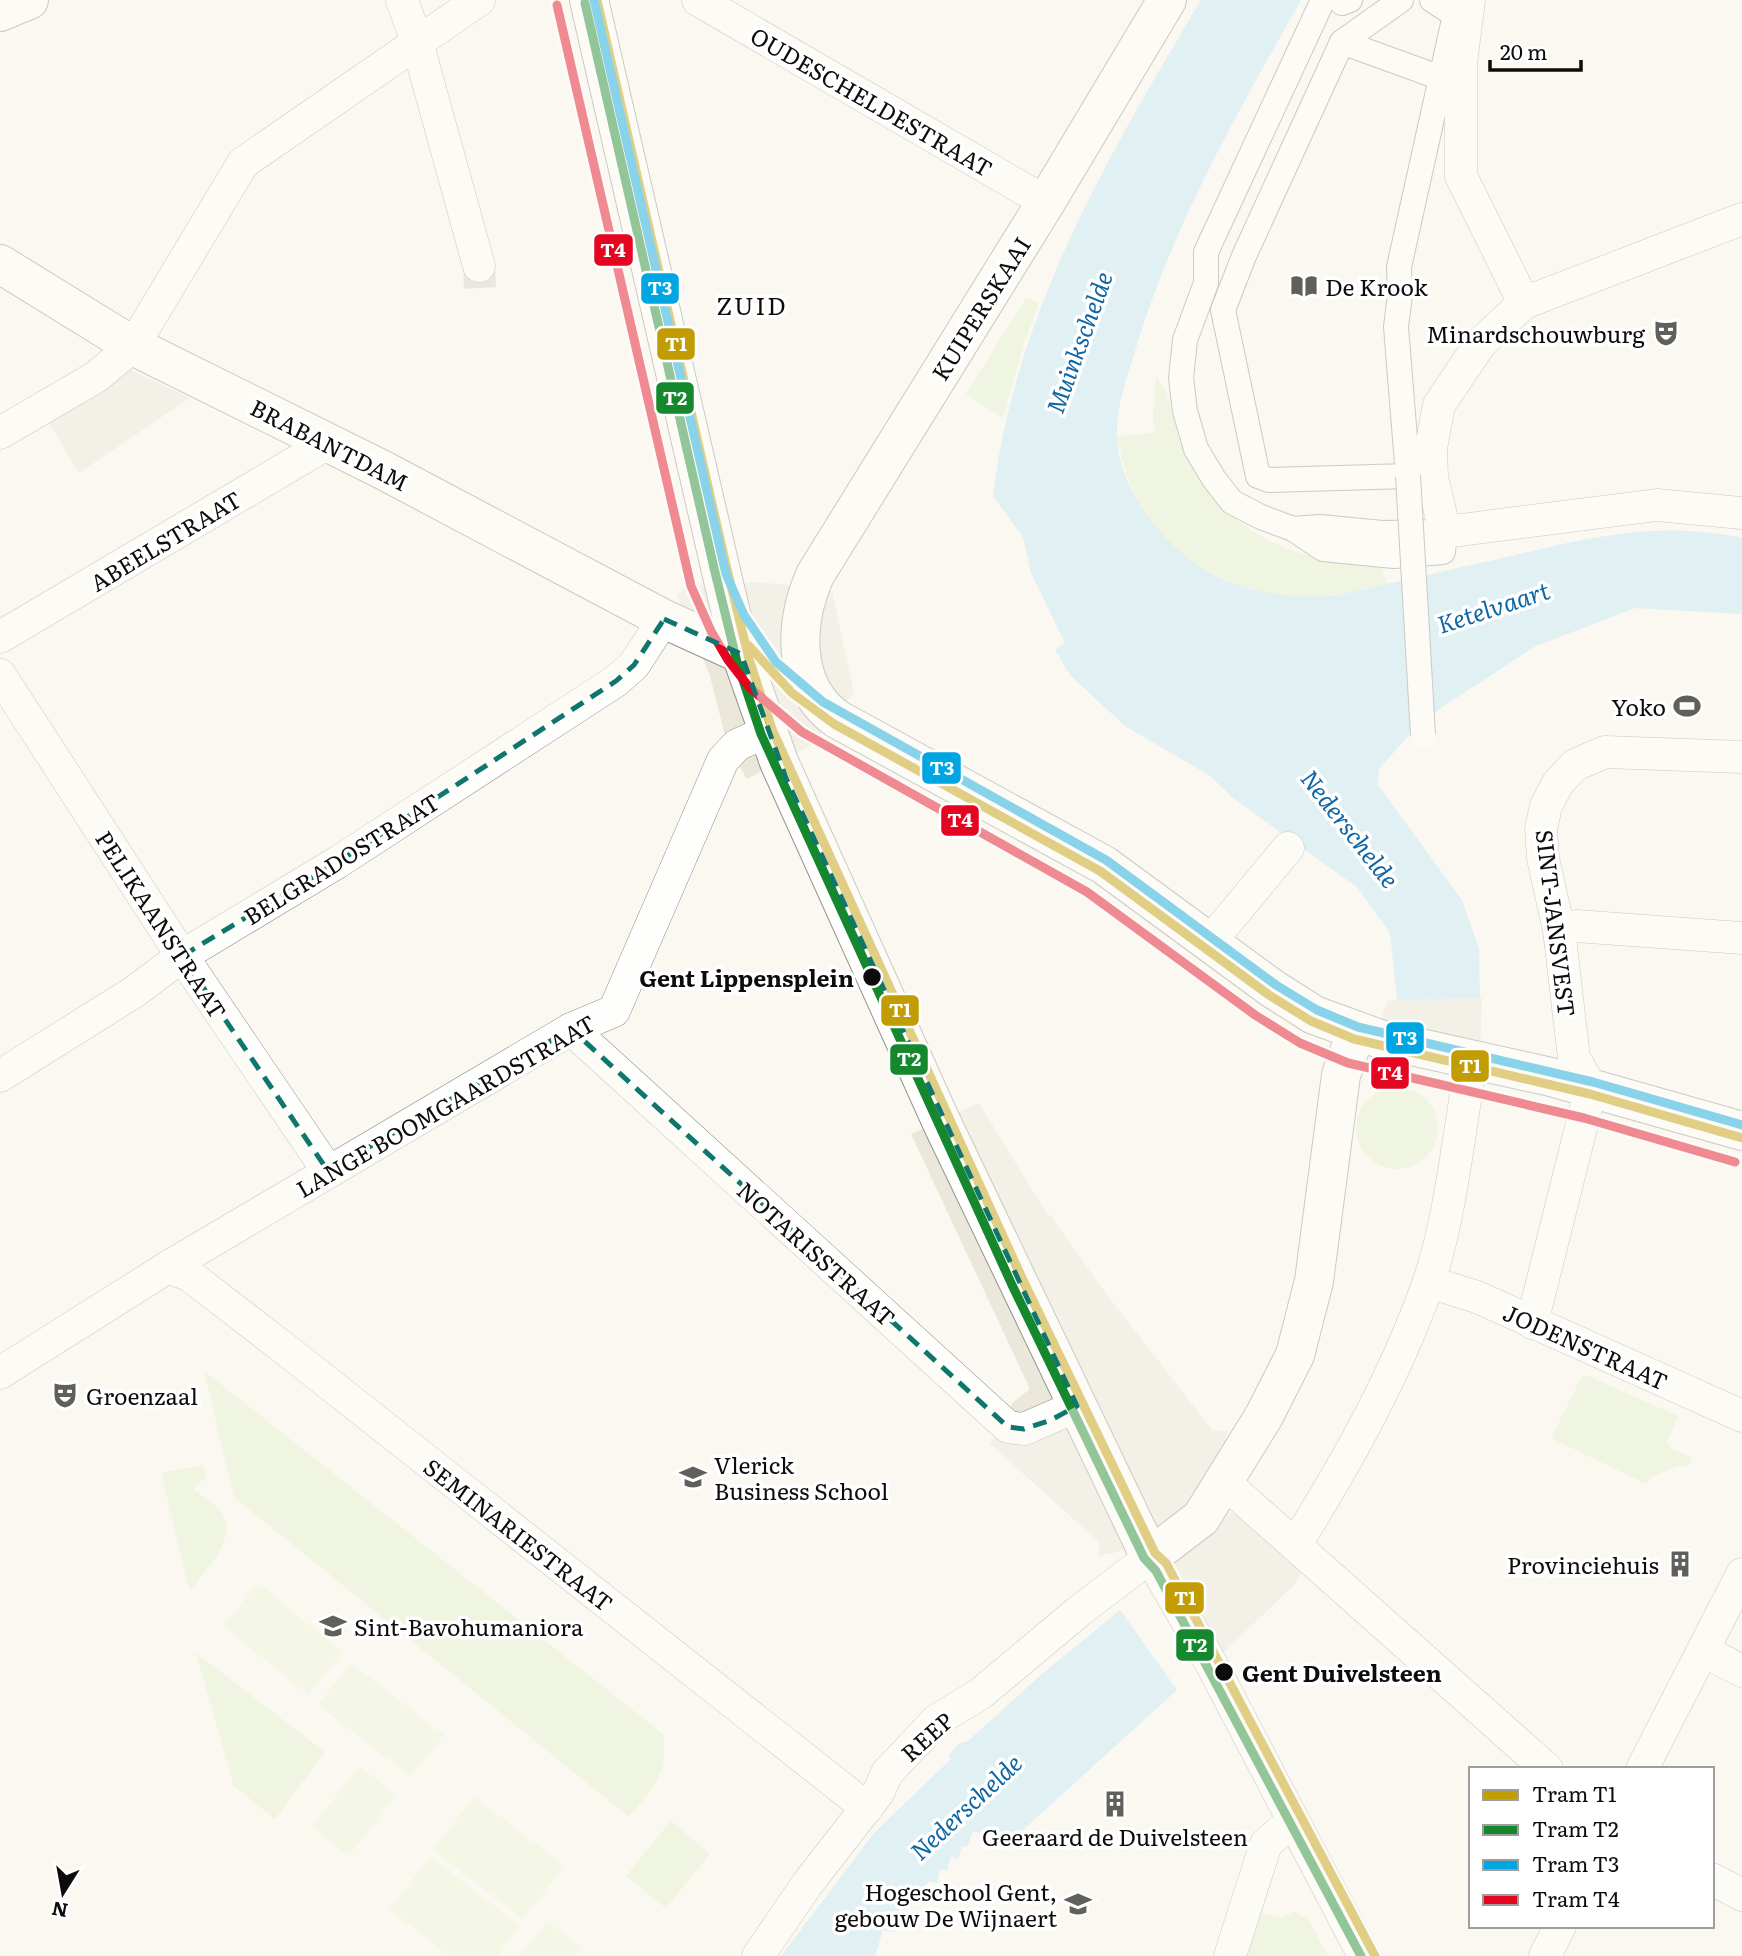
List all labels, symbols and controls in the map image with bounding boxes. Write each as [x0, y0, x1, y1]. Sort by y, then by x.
street label: OUDESCHELDESTRAAT [745, 18, 999, 184]
scale bar [1490, 28, 1581, 72]
text: 20 m [1500, 35, 1547, 66]
street label: KUIPERSKAAI [922, 229, 1038, 387]
line badge: T4 [593, 233, 634, 267]
text: T4 [600, 235, 626, 263]
water label: Muinkschelde [1036, 266, 1120, 418]
place label: De Krook [1325, 269, 1429, 303]
library icon: De Krook [1289, 271, 1319, 301]
line badge: T3 [640, 272, 680, 305]
text: T3 [648, 273, 672, 301]
district label: ZUID [716, 287, 788, 322]
place label: Minardschouwburg [1426, 316, 1645, 350]
theatre icon: Minardschouwburg [1651, 318, 1681, 348]
line badge: T1 [656, 327, 696, 361]
text: T1 [665, 329, 687, 357]
line badge: T2 [655, 381, 695, 415]
text: T2 [663, 383, 687, 411]
street label: BRABANTDAM [245, 390, 415, 498]
street label: ABEELSTRAAT [83, 481, 247, 599]
water label: Ketelvaart [1432, 571, 1554, 641]
place label: Yoko [1611, 689, 1666, 723]
sports icon: Yoko [1672, 691, 1702, 721]
line badge: T3 [921, 751, 962, 785]
text: T3 [930, 753, 954, 781]
water label: Nederschelde [1294, 761, 1408, 895]
street label: BELGRADOSTRAAT [236, 784, 446, 932]
line badge: T4 [940, 804, 980, 837]
text: T4 [947, 805, 973, 833]
street label: PELIKAANSTRAAT [88, 823, 236, 1025]
street label: SINT-JANSVEST [1529, 828, 1585, 1018]
place label: Gent Lippensplein [639, 960, 854, 994]
marker: Gent Lippensplein [861, 966, 883, 988]
line badge: T1 [880, 994, 920, 1027]
text: T1 [889, 995, 911, 1023]
street label: LANGE BOOMGAARDSTRAAT [289, 1005, 601, 1205]
line badge: T3 [1385, 1021, 1425, 1055]
text: T3 [1393, 1023, 1417, 1051]
line badge: T2 [889, 1043, 929, 1076]
text: T2 [897, 1044, 921, 1072]
line badge: T1 [1450, 1049, 1490, 1083]
text: T1 [1459, 1051, 1481, 1079]
line badge: T4 [1370, 1056, 1410, 1090]
text: T4 [1377, 1058, 1403, 1086]
street label: NOTARISSTRAAT [730, 1173, 904, 1333]
street label: JODENSTRAAT [1498, 1294, 1674, 1398]
place label: Groenzaal [86, 1378, 198, 1412]
theatre icon: Groenzaal [50, 1380, 80, 1410]
place label: Vlerick Business School [714, 1447, 889, 1507]
street label: SEMINARIESTRAAT [417, 1449, 621, 1619]
school or university icon: Vlerick Business School [678, 1462, 708, 1492]
place label: Provinciehuis [1507, 1547, 1659, 1581]
building icon: Provinciehuis [1665, 1549, 1695, 1579]
line badge: T1 [1164, 1581, 1205, 1615]
text: T1 [1174, 1583, 1196, 1611]
place label: Sint-Bavohumaniora [354, 1609, 584, 1643]
school or university icon: Sint-Bavohumaniora [318, 1611, 348, 1641]
line badge: T2 [1175, 1628, 1215, 1662]
text: T2 [1183, 1630, 1207, 1658]
place label: Gent Duivelsteen [1242, 1655, 1442, 1689]
marker: Gent Duivelsteen [1213, 1661, 1235, 1683]
street label: REEP [892, 1703, 960, 1769]
water label: Nederschelde [901, 1745, 1029, 1867]
legend [1469, 1767, 1714, 1928]
text: Tram T1 [1532, 1777, 1617, 1808]
building icon: Geeraard de Duivelsteen [1100, 1789, 1130, 1819]
text: Tram T2 [1532, 1812, 1619, 1843]
place label: Geeraard de Duivelsteen [982, 1819, 1248, 1853]
text: Tram T3 [1532, 1847, 1619, 1878]
north arrow [28, 1858, 98, 1928]
place label: Hogeschool Gent, gebouw De Wijnaert [835, 1874, 1058, 1934]
text: Tram T4 [1532, 1882, 1620, 1913]
school or university icon: Hogeschool Gent, gebouw De Wijnaert [1063, 1889, 1093, 1919]
text: N [49, 1895, 70, 1926]

